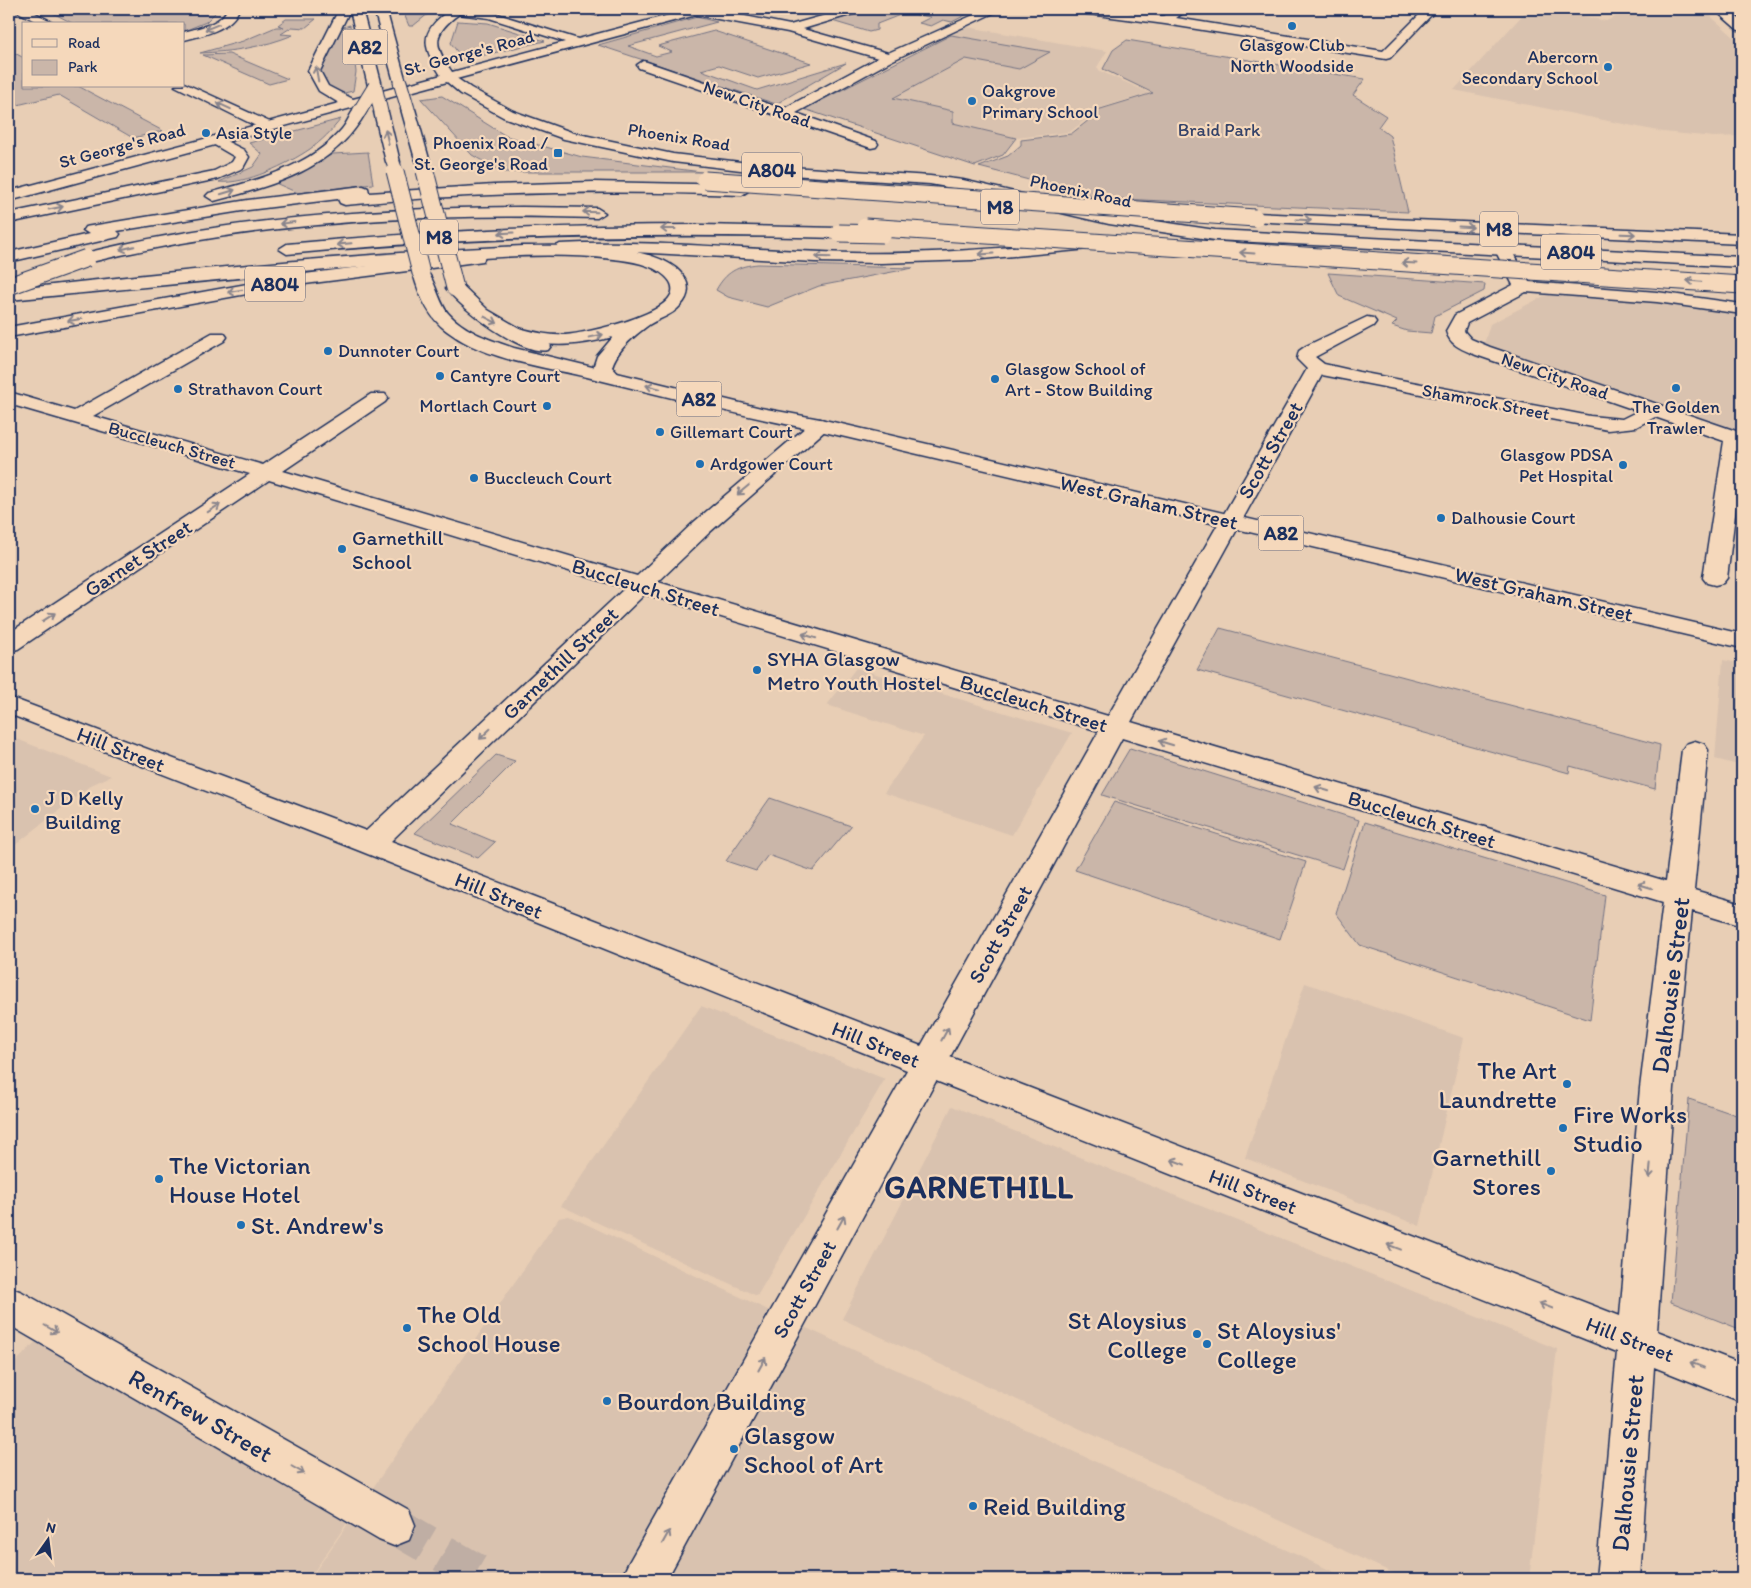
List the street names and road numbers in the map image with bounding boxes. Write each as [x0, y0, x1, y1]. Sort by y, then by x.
street label: St. George's Road [401, 25, 537, 81]
road number: A82 [342, 30, 388, 64]
street label: New City Road [700, 75, 814, 133]
street label: St George's Road [57, 118, 188, 173]
street label: Phoenix Road [626, 118, 732, 156]
road number: A804 [742, 152, 802, 188]
street label: Phoenix Road [1028, 169, 1134, 213]
road number: M8 [981, 190, 1019, 224]
road number: M8 [1480, 212, 1518, 246]
road number: M8 [420, 220, 458, 254]
road number: A804 [1541, 234, 1601, 270]
road number: A804 [245, 266, 305, 302]
street label: New City Road [1498, 347, 1612, 405]
street label: Shamrock Street [1420, 379, 1552, 425]
road number: A82 [676, 382, 722, 416]
street label: Scott Street [1232, 397, 1308, 503]
street label: Buccleuch Street [106, 416, 238, 474]
street label: West Graham Street [1057, 469, 1241, 535]
street label: Garnet Street [80, 514, 197, 602]
road number: A82 [1258, 516, 1304, 550]
street label: Buccleuch Street [569, 553, 723, 621]
street label: West Graham Street [1452, 561, 1636, 627]
street label: Garnethill Street [497, 601, 623, 725]
street label: Buccleuch Street [957, 669, 1111, 737]
street label: Hill Street [73, 721, 169, 777]
street label: Buccleuch Street [1345, 785, 1499, 853]
street label: Hill Street [451, 866, 547, 924]
street label: Scott Street [963, 881, 1037, 987]
street label: Dalhousie Street [1644, 895, 1696, 1075]
street label: Hill Street [828, 1015, 924, 1073]
street label: Hill Street [1205, 1163, 1301, 1219]
street label: Scott Street [767, 1236, 841, 1342]
street label: Hill Street [1582, 1311, 1678, 1367]
street label: Renfrew Street [124, 1362, 278, 1468]
street label: Dalhousie Street [1604, 1373, 1650, 1553]

